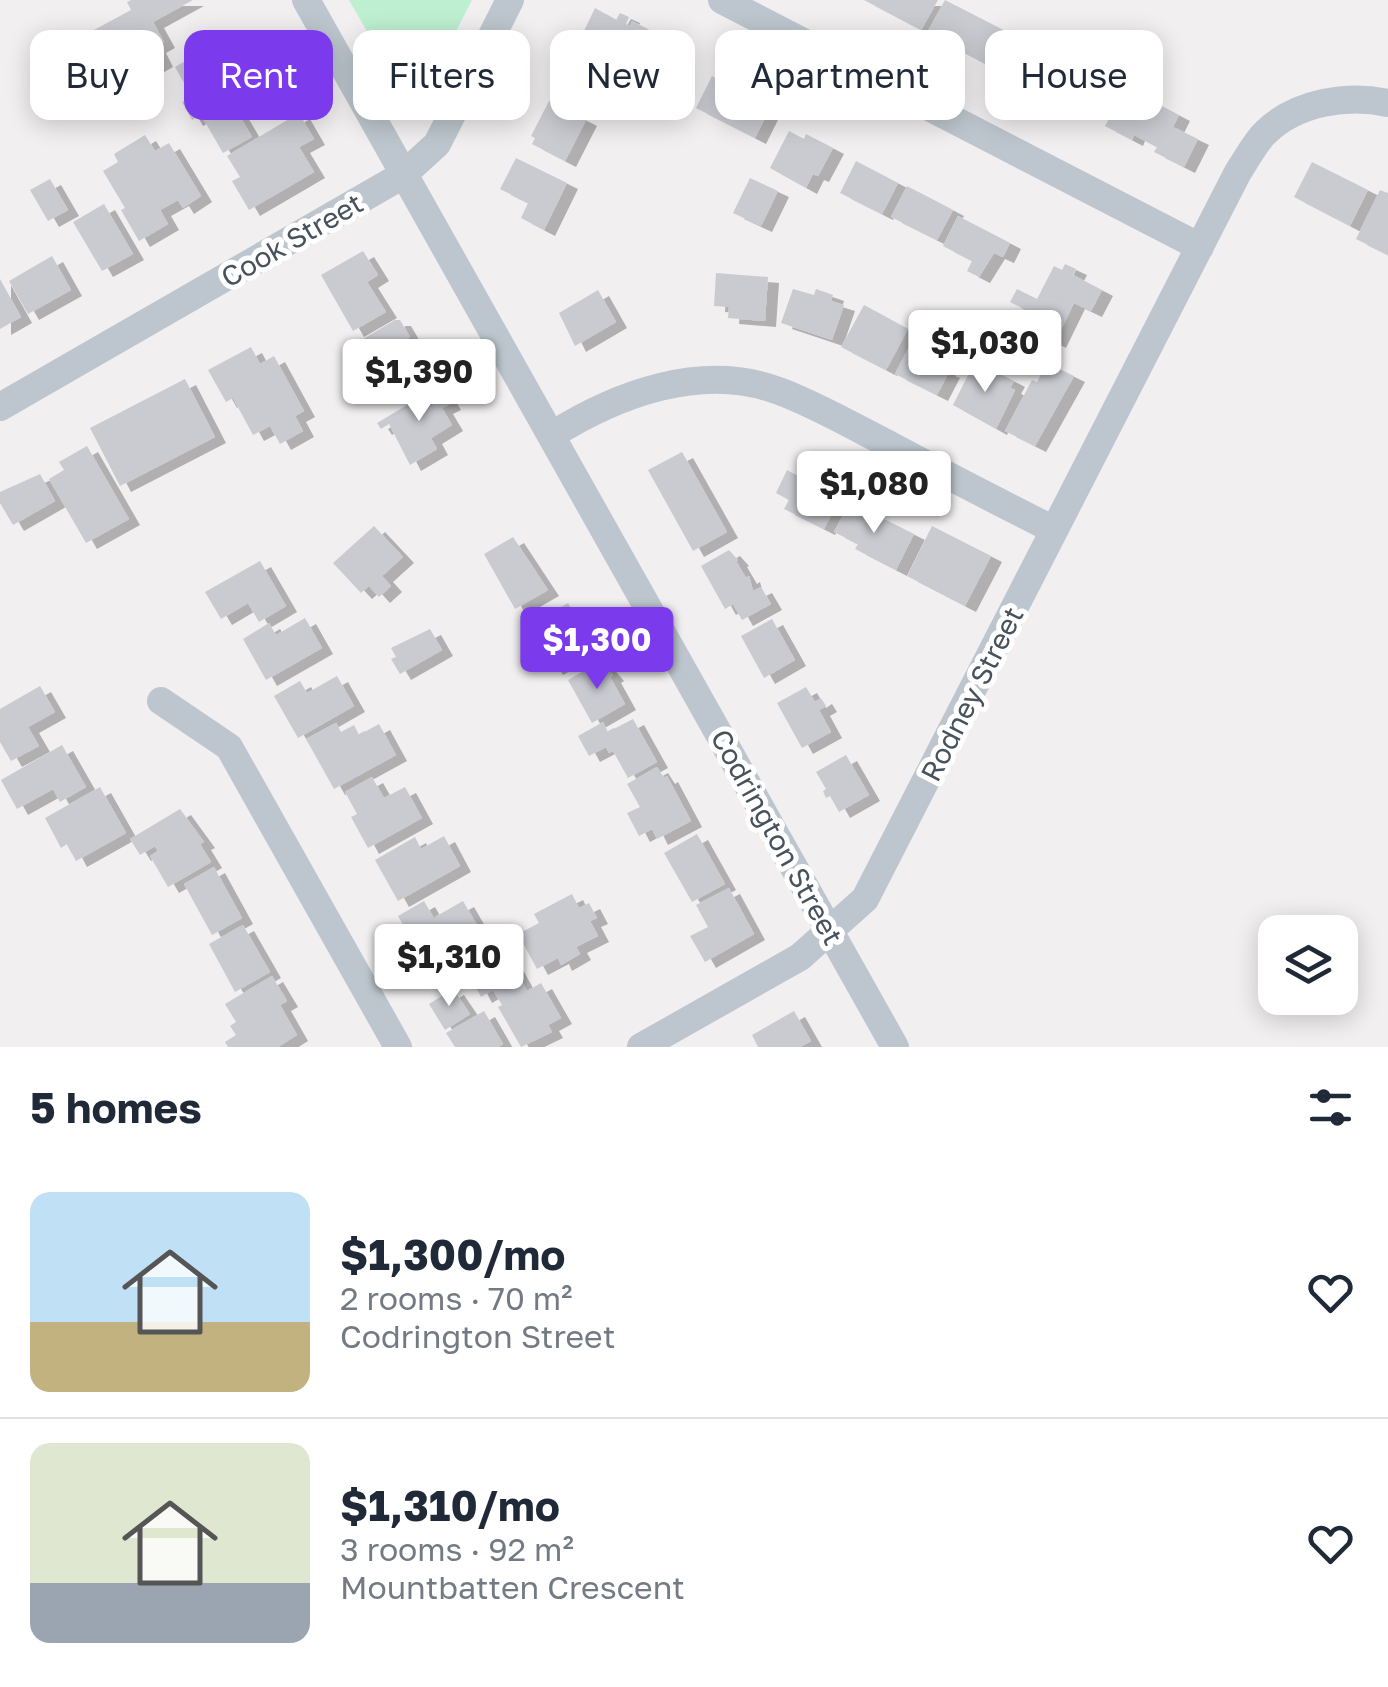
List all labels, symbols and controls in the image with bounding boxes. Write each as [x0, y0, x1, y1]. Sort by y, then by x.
chip: Buy [30, 30, 164, 120]
chip: Rent [184, 30, 333, 120]
chip: Filters [353, 30, 530, 120]
chip: New [550, 30, 695, 120]
chip: Apartment [715, 30, 965, 120]
chip: House [985, 30, 1163, 120]
street label: Cook Street [215, 186, 369, 293]
pin: $1,030 [904, 310, 1066, 395]
text: $1,030 [930, 323, 1040, 361]
pin: $1,390 [338, 339, 500, 424]
text: $1,390 [365, 352, 473, 390]
pin: $1,080 [793, 451, 955, 536]
text: $1,080 [819, 464, 929, 502]
street label: Rodney Street [913, 601, 1030, 786]
pin: $1,300 [516, 607, 678, 692]
text: $1,300 [542, 620, 652, 658]
street label: Codrington Street [705, 723, 850, 950]
map controls [1258, 915, 1358, 1015]
button: layers [1258, 915, 1358, 1015]
pin: $1,310 [368, 924, 530, 1009]
text: $1,310 [397, 937, 501, 975]
icon: filters [1303, 1080, 1358, 1135]
text: 5 homes [30, 1082, 202, 1132]
text: $1,300/mo [340, 1229, 566, 1279]
icon: home [110, 1232, 230, 1352]
icon: heart [1303, 1265, 1358, 1320]
text: 2 rooms · 70 m² [340, 1279, 573, 1317]
text: Codrington Street [340, 1317, 615, 1355]
text: $1,310/mo [340, 1480, 560, 1530]
icon: home [110, 1483, 230, 1603]
icon: heart [1303, 1516, 1358, 1571]
text: 3 rooms · 92 m² [340, 1530, 574, 1568]
text: Mountbatten Crescent [340, 1568, 685, 1606]

